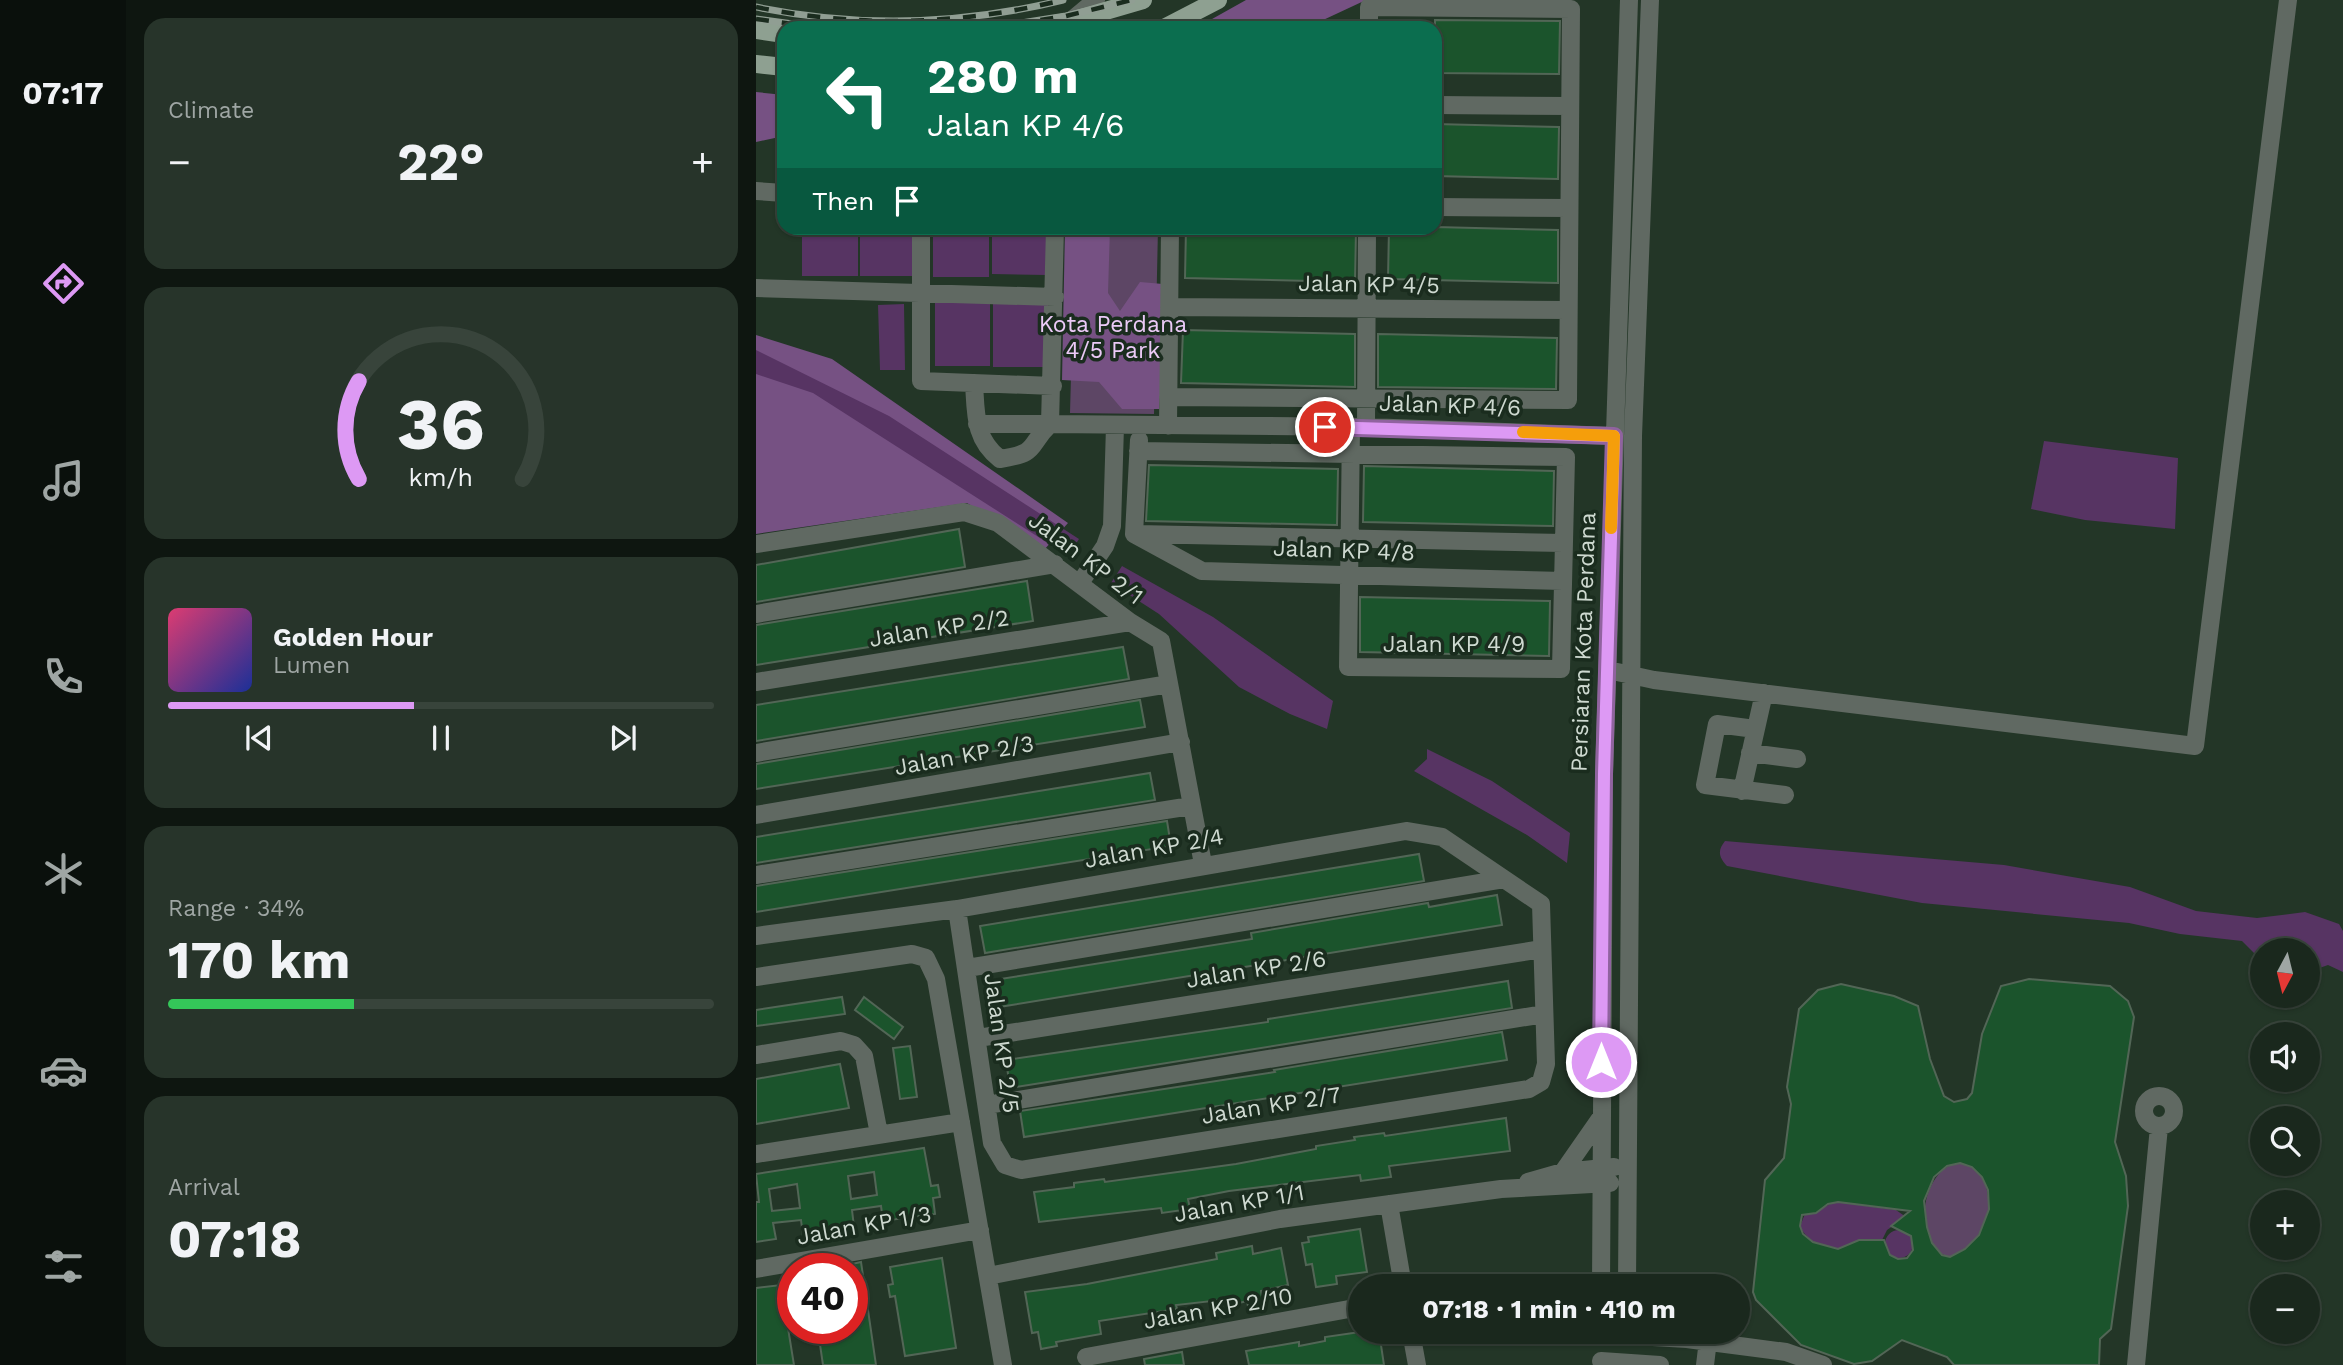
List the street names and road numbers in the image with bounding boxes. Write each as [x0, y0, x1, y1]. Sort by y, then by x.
street label: Jalan KP 4/5 [1298, 270, 1440, 299]
street label: Jalan KP 4/6 [1379, 390, 1521, 421]
street label: Jalan KP 2/1 [1023, 507, 1148, 610]
street label: Persiaran Kota Perdana [1565, 512, 1602, 772]
street label: Jalan KP 4/8 [1272, 535, 1415, 566]
street label: Jalan KP 2/2 [867, 604, 1011, 653]
street label: Jalan KP 4/9 [1383, 631, 1525, 658]
street label: Jalan KP 2/3 [892, 730, 1036, 781]
street label: Jalan KP 2/4 [1082, 823, 1226, 874]
street label: Jalan KP 2/6 [1184, 945, 1328, 994]
street label: Jalan KP 2/5 [978, 971, 1025, 1115]
street label: Jalan KP 2/7 [1200, 1081, 1343, 1130]
street label: Jalan KP 1/1 [1172, 1179, 1306, 1228]
street label: Jalan KP 1/3 [795, 1200, 933, 1251]
street label: Jalan KP 2/10 [1141, 1282, 1295, 1335]

